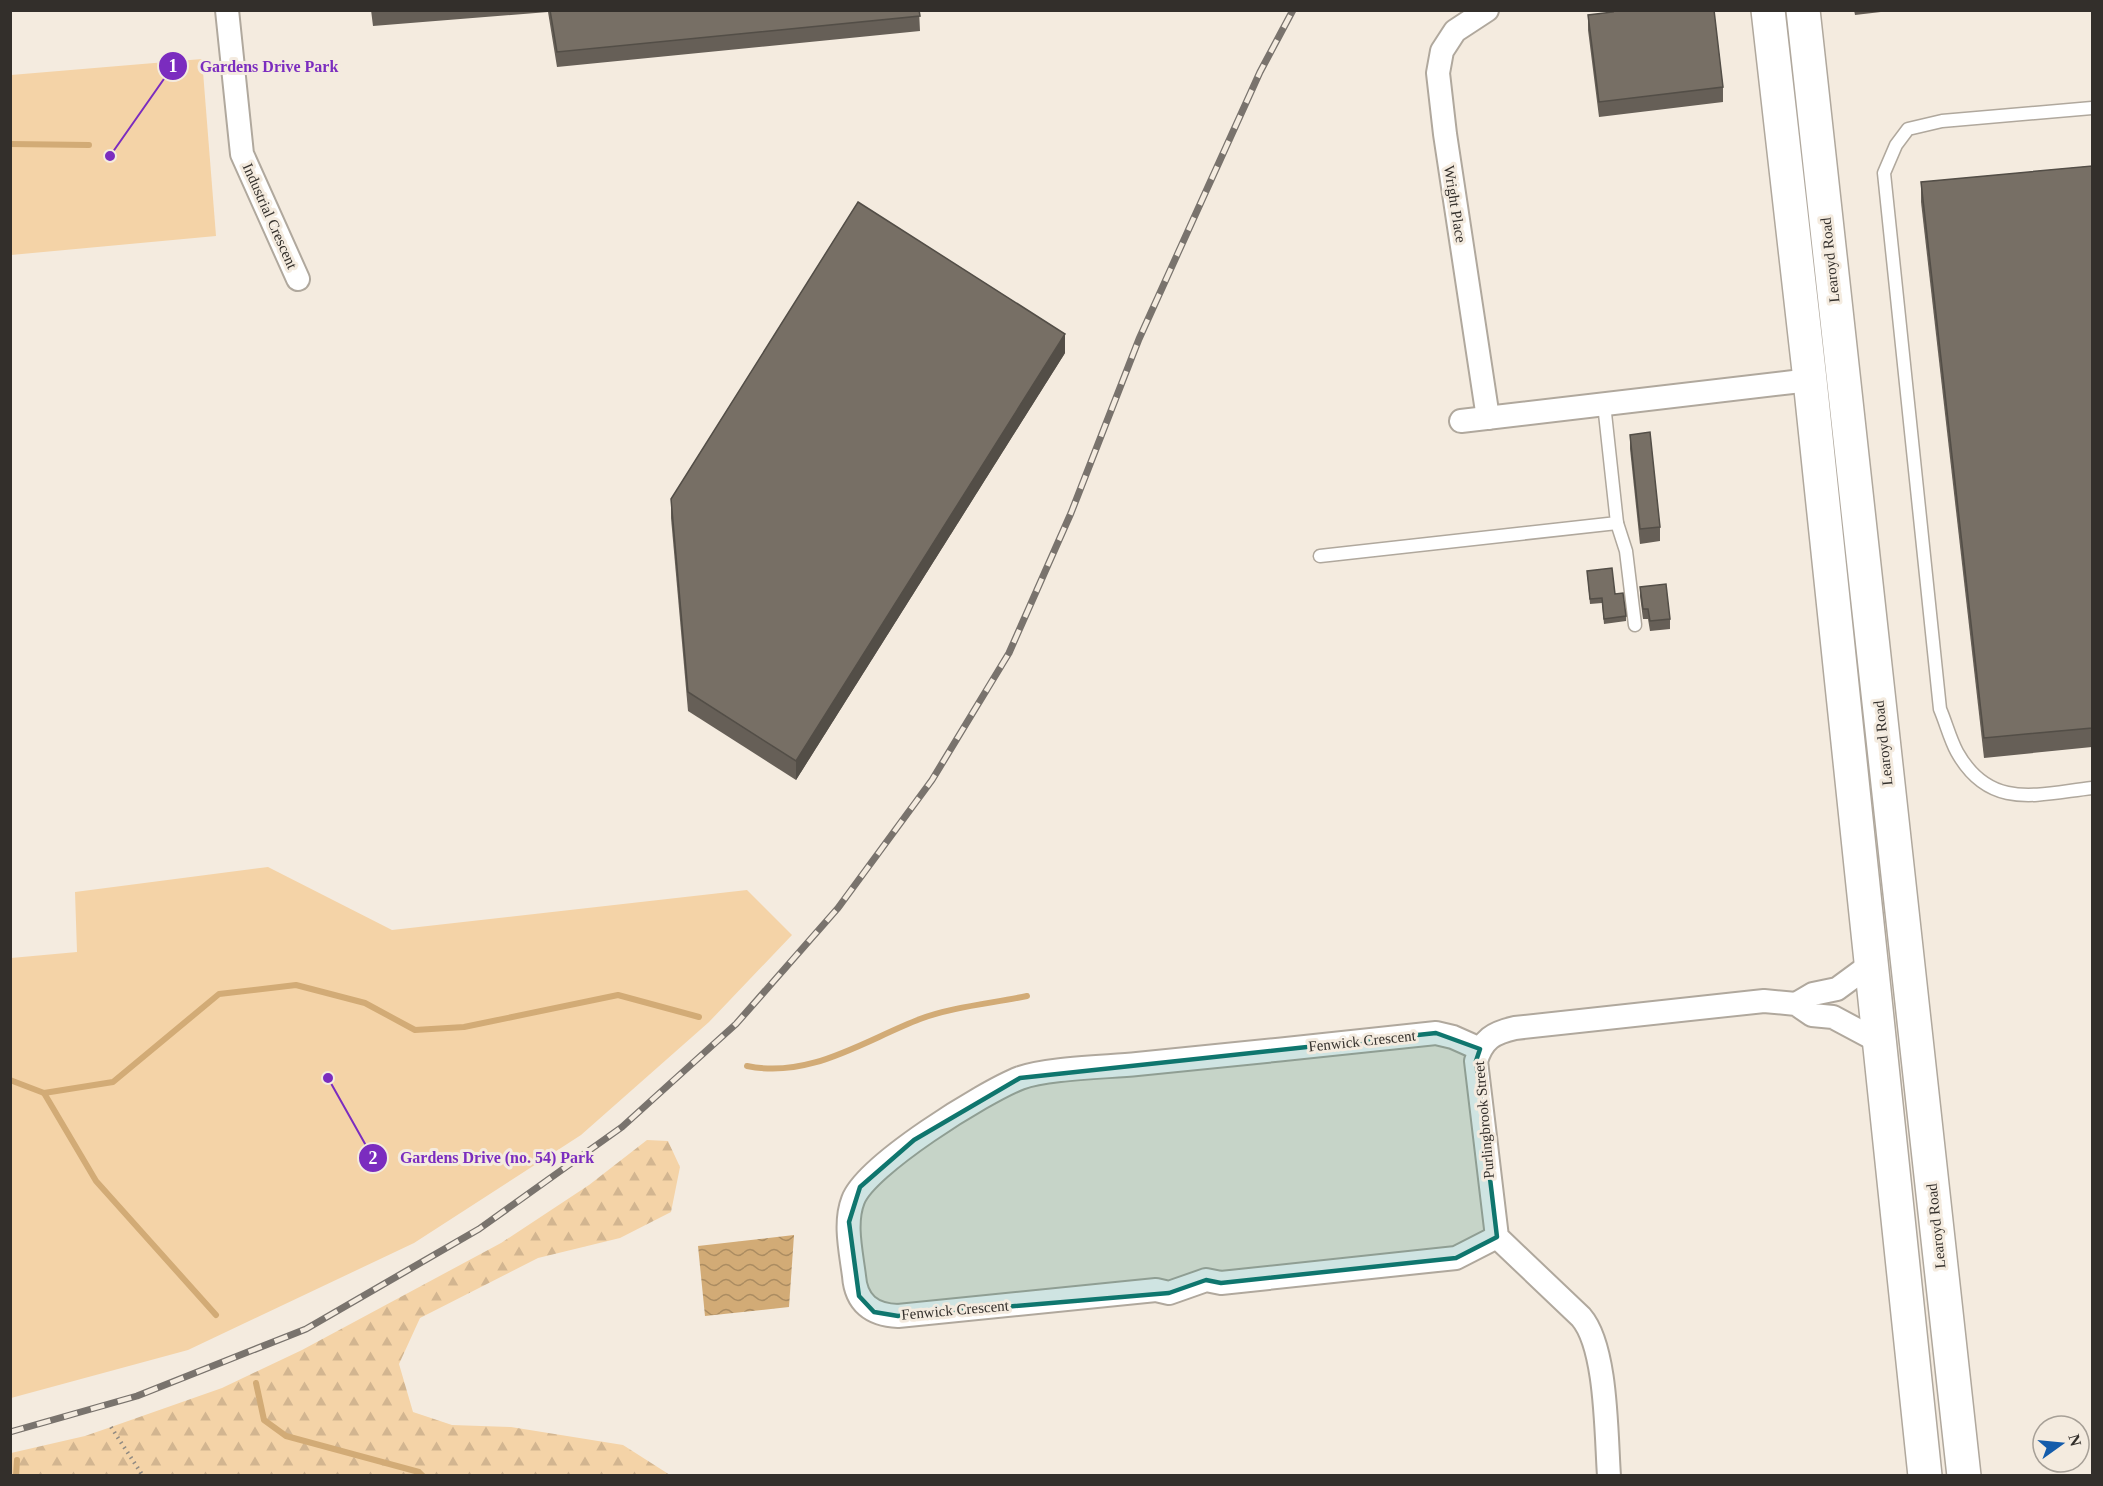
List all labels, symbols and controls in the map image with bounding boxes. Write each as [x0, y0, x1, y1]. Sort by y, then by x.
callout: Gardens Drive Park [158, 49, 350, 83]
text: 1 [169, 56, 178, 76]
text: Gardens Drive Park [200, 58, 338, 75]
street label: Industrial Crescent [240, 161, 301, 272]
street label: Wright Place [1441, 164, 1469, 244]
street label: Learoyd Road [1818, 216, 1842, 303]
street label: Learoyd Road [1871, 699, 1895, 786]
street label: Fenwick Crescent [1308, 1027, 1417, 1055]
street label: Purlingbrook Street [1471, 1060, 1497, 1179]
callout: Gardens Drive (no. 54) Park [358, 1141, 607, 1175]
text: 2 [369, 1148, 378, 1168]
text: Gardens Drive (no. 54) Park [400, 1149, 594, 1167]
street label: Learoyd Road [1924, 1182, 1948, 1269]
street label: Fenwick Crescent [901, 1297, 1010, 1323]
north arrow [2031, 1414, 2091, 1474]
text: N [2065, 1432, 2085, 1448]

